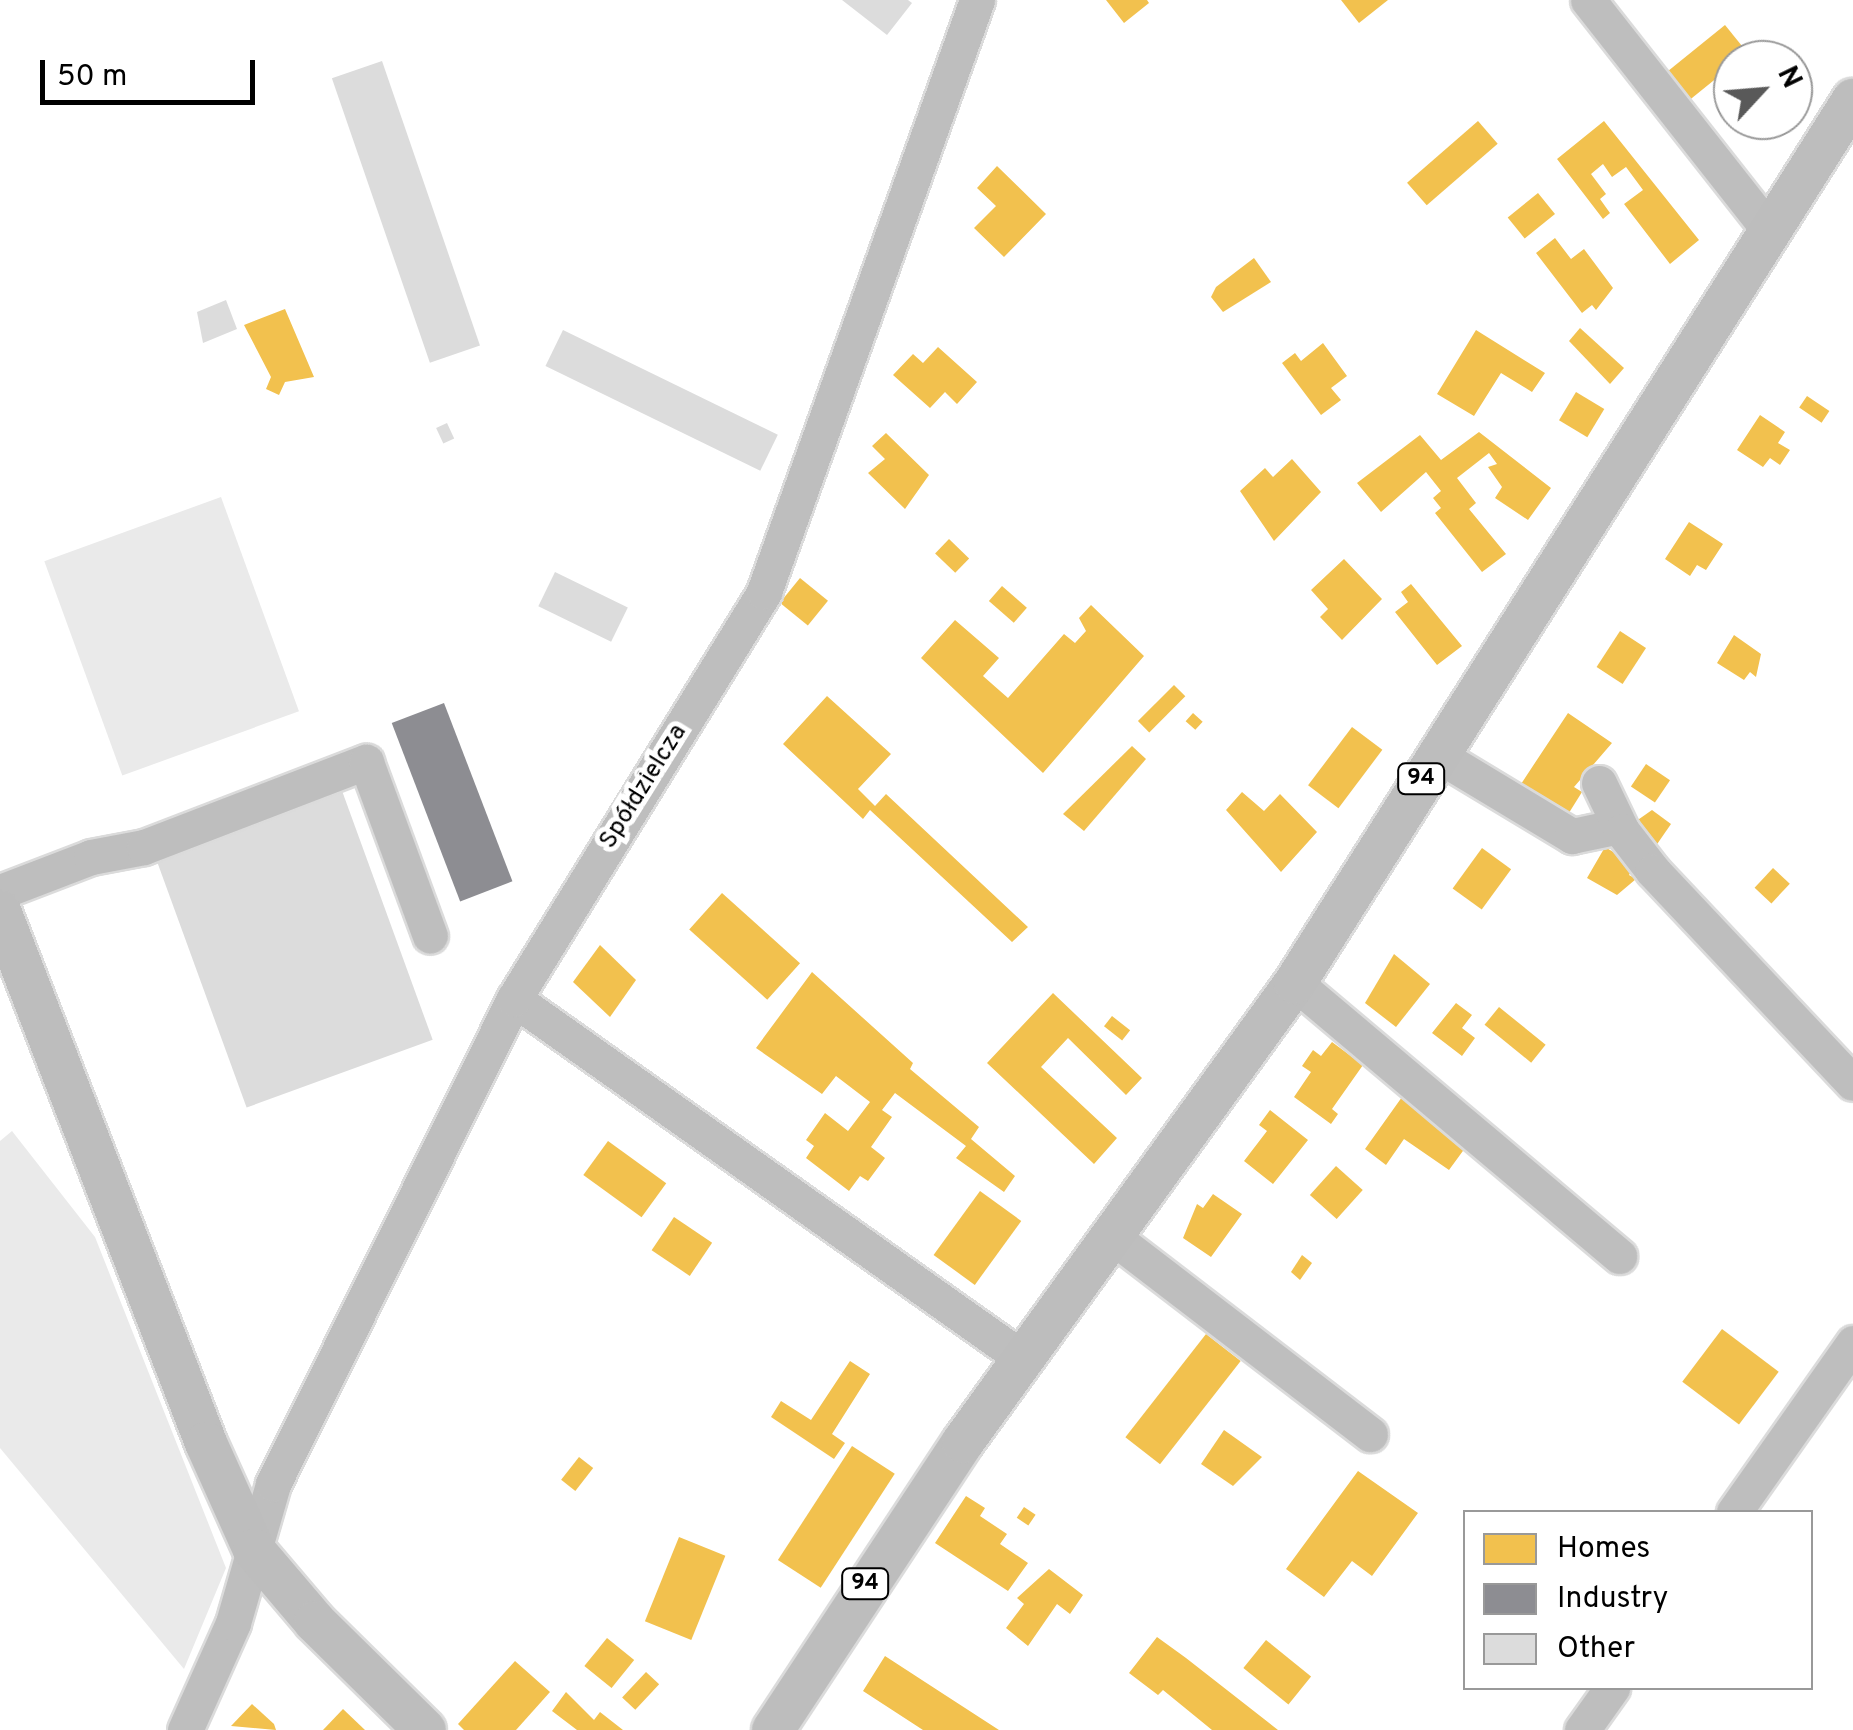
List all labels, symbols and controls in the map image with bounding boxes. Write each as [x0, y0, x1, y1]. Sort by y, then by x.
scale bar [45, 40, 260, 102]
north arrow [1713, 40, 1813, 140]
text: 50 m [57, 59, 127, 96]
text: N [1768, 61, 1809, 95]
street label: Spółdzielcza [594, 719, 694, 855]
road number: 94 [1396, 762, 1446, 796]
legend [1463, 1510, 1813, 1690]
text: Homes [1557, 1531, 1650, 1568]
road number: 94 [840, 1567, 890, 1601]
text: Industry [1557, 1581, 1668, 1618]
text: Other [1557, 1631, 1635, 1668]

